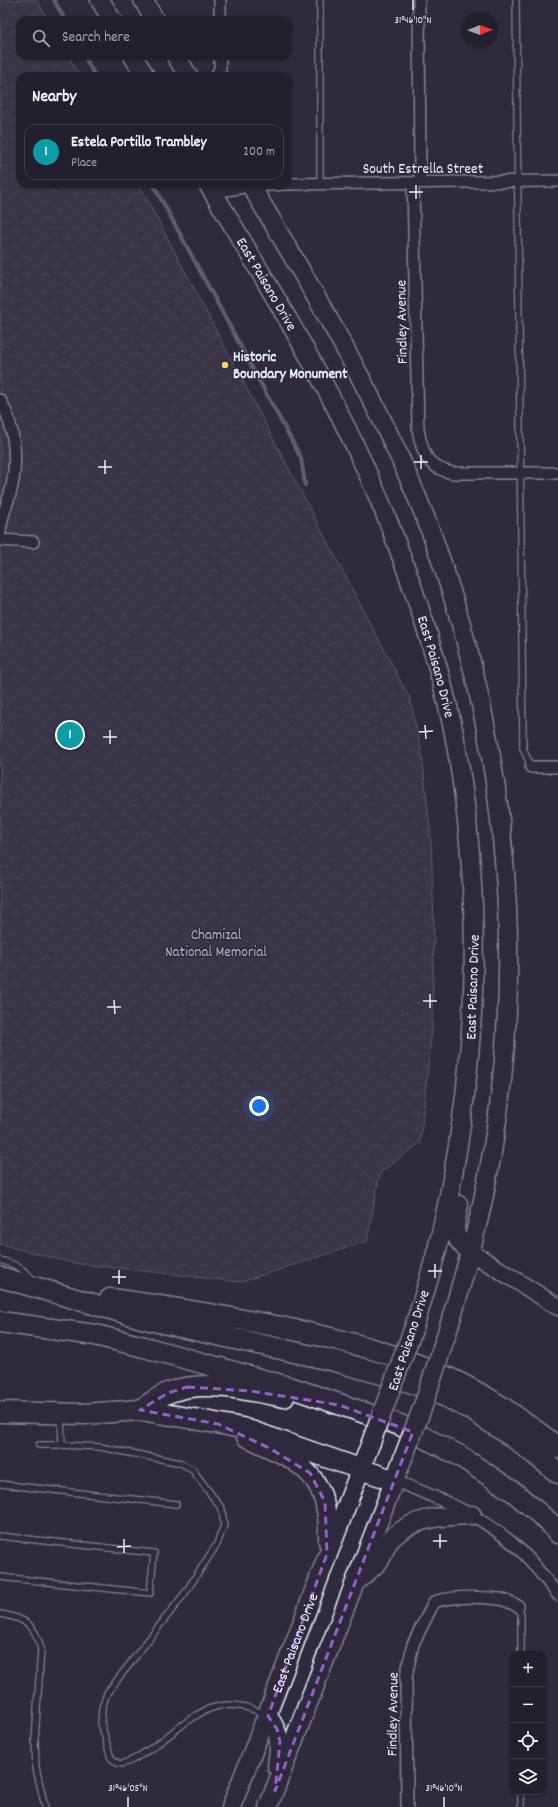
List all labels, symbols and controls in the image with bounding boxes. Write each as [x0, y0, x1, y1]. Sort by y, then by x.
north arrow [462, 12, 498, 48]
text: 31°46'10"N [395, 14, 432, 28]
search box [16, 16, 292, 60]
icon: search [30, 27, 52, 49]
text: Search here [62, 27, 130, 49]
text: Nearby [32, 86, 76, 110]
text: Estela Portillo Trambley [71, 132, 207, 154]
text: 1 [45, 143, 47, 162]
text: 200 m [243, 143, 275, 162]
text: Place [71, 154, 97, 173]
street label: South Estrella Street [363, 159, 484, 181]
street label: East Paisano Drive [229, 234, 302, 336]
street label: Findley Avenue [391, 279, 415, 364]
place label: Historic Boundary Monument [233, 347, 348, 386]
marker: Historic Boundary Monument [220, 360, 230, 370]
street label: East Paisano Drive [410, 613, 459, 721]
pin: 1 [57, 720, 83, 750]
park label: Chamizal National Memorial [165, 925, 267, 964]
street label: East Paisano Drive [461, 934, 487, 1040]
your location [249, 1096, 269, 1116]
street label: East Paisano Drive [383, 1287, 437, 1394]
street label: East Paisano Drive [267, 1590, 325, 1697]
map controls [510, 1651, 546, 1795]
button: + [510, 1651, 546, 1687]
street label: Findley Avenue [382, 1671, 406, 1756]
button: − [510, 1687, 546, 1723]
button: locate [510, 1723, 546, 1759]
button: layers [510, 1759, 546, 1795]
text: 31°46'05"N [108, 1782, 148, 1796]
text: 31°46'10"N [426, 1782, 463, 1796]

